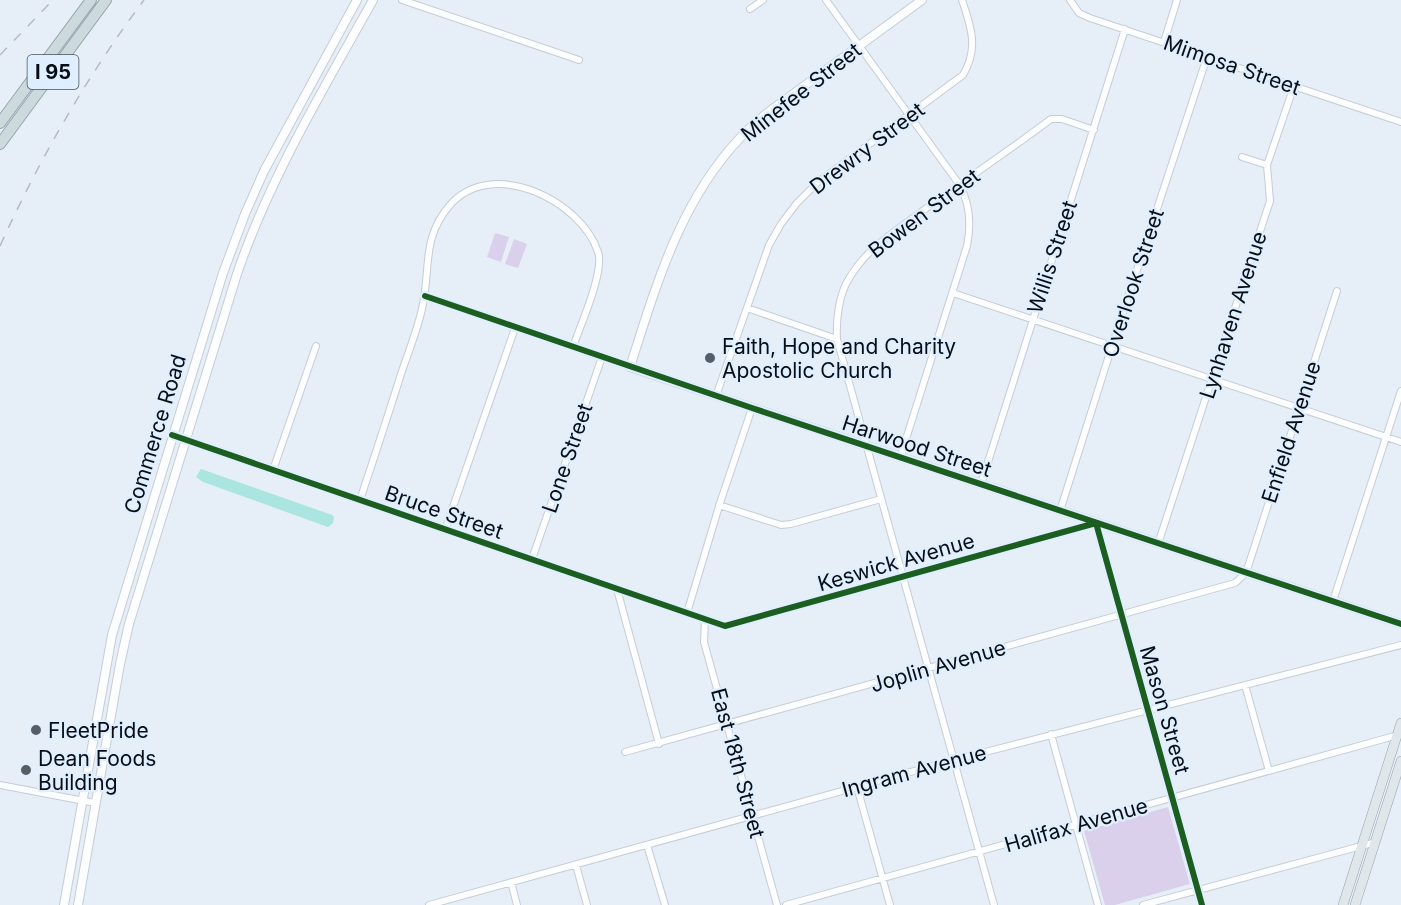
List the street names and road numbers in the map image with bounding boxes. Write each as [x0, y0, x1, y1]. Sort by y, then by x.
street label: Mimosa Street [1160, 30, 1304, 100]
street label: Minefee Street [736, 37, 866, 147]
road number: I 95 [28, 55, 78, 89]
street label: Drewry Street [805, 97, 929, 199]
street label: Bowen Street [864, 163, 985, 263]
street label: Willis Street [1022, 197, 1082, 317]
street label: Overlook Street [1097, 205, 1169, 361]
street label: Lynhaven Avenue [1194, 228, 1272, 402]
street label: Commerce Road [119, 351, 191, 517]
street label: Enfield Avenue [1256, 358, 1326, 506]
street label: Lone Street [537, 400, 597, 516]
street label: Harwood Street [839, 410, 995, 482]
street label: Bruce Street [382, 480, 507, 544]
street label: Keswick Avenue [815, 528, 977, 596]
street label: Joplin Avenue [867, 635, 1009, 697]
street label: Mason Street [1135, 643, 1195, 777]
street label: East 18th Street [706, 685, 770, 841]
street label: Ingram Avenue [839, 740, 989, 802]
street label: Halifax Avenue [1001, 793, 1151, 857]

